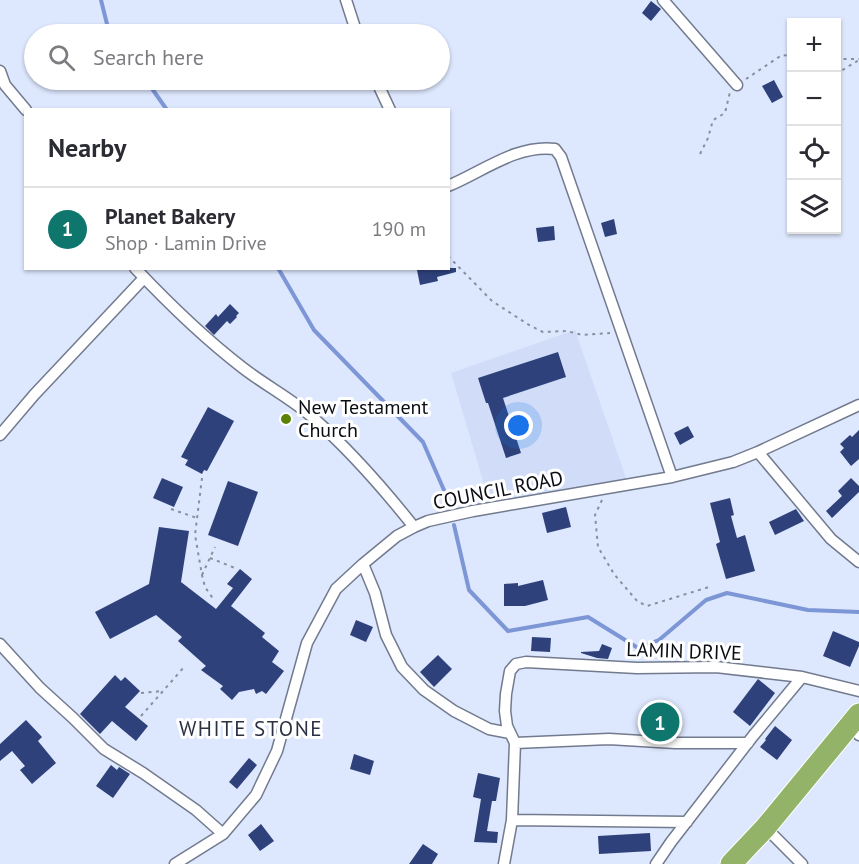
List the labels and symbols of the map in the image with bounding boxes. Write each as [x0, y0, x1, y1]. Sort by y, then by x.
place label: New Testament Church [298, 394, 428, 443]
your location [504, 411, 533, 440]
marker: New Testament Church [279, 412, 293, 426]
street label: COUNCIL ROAD [431, 465, 565, 515]
street label: LAMIN DRIVE [626, 636, 742, 666]
pin: 1 [640, 700, 680, 744]
district label: WHITE STONE [179, 715, 323, 742]

